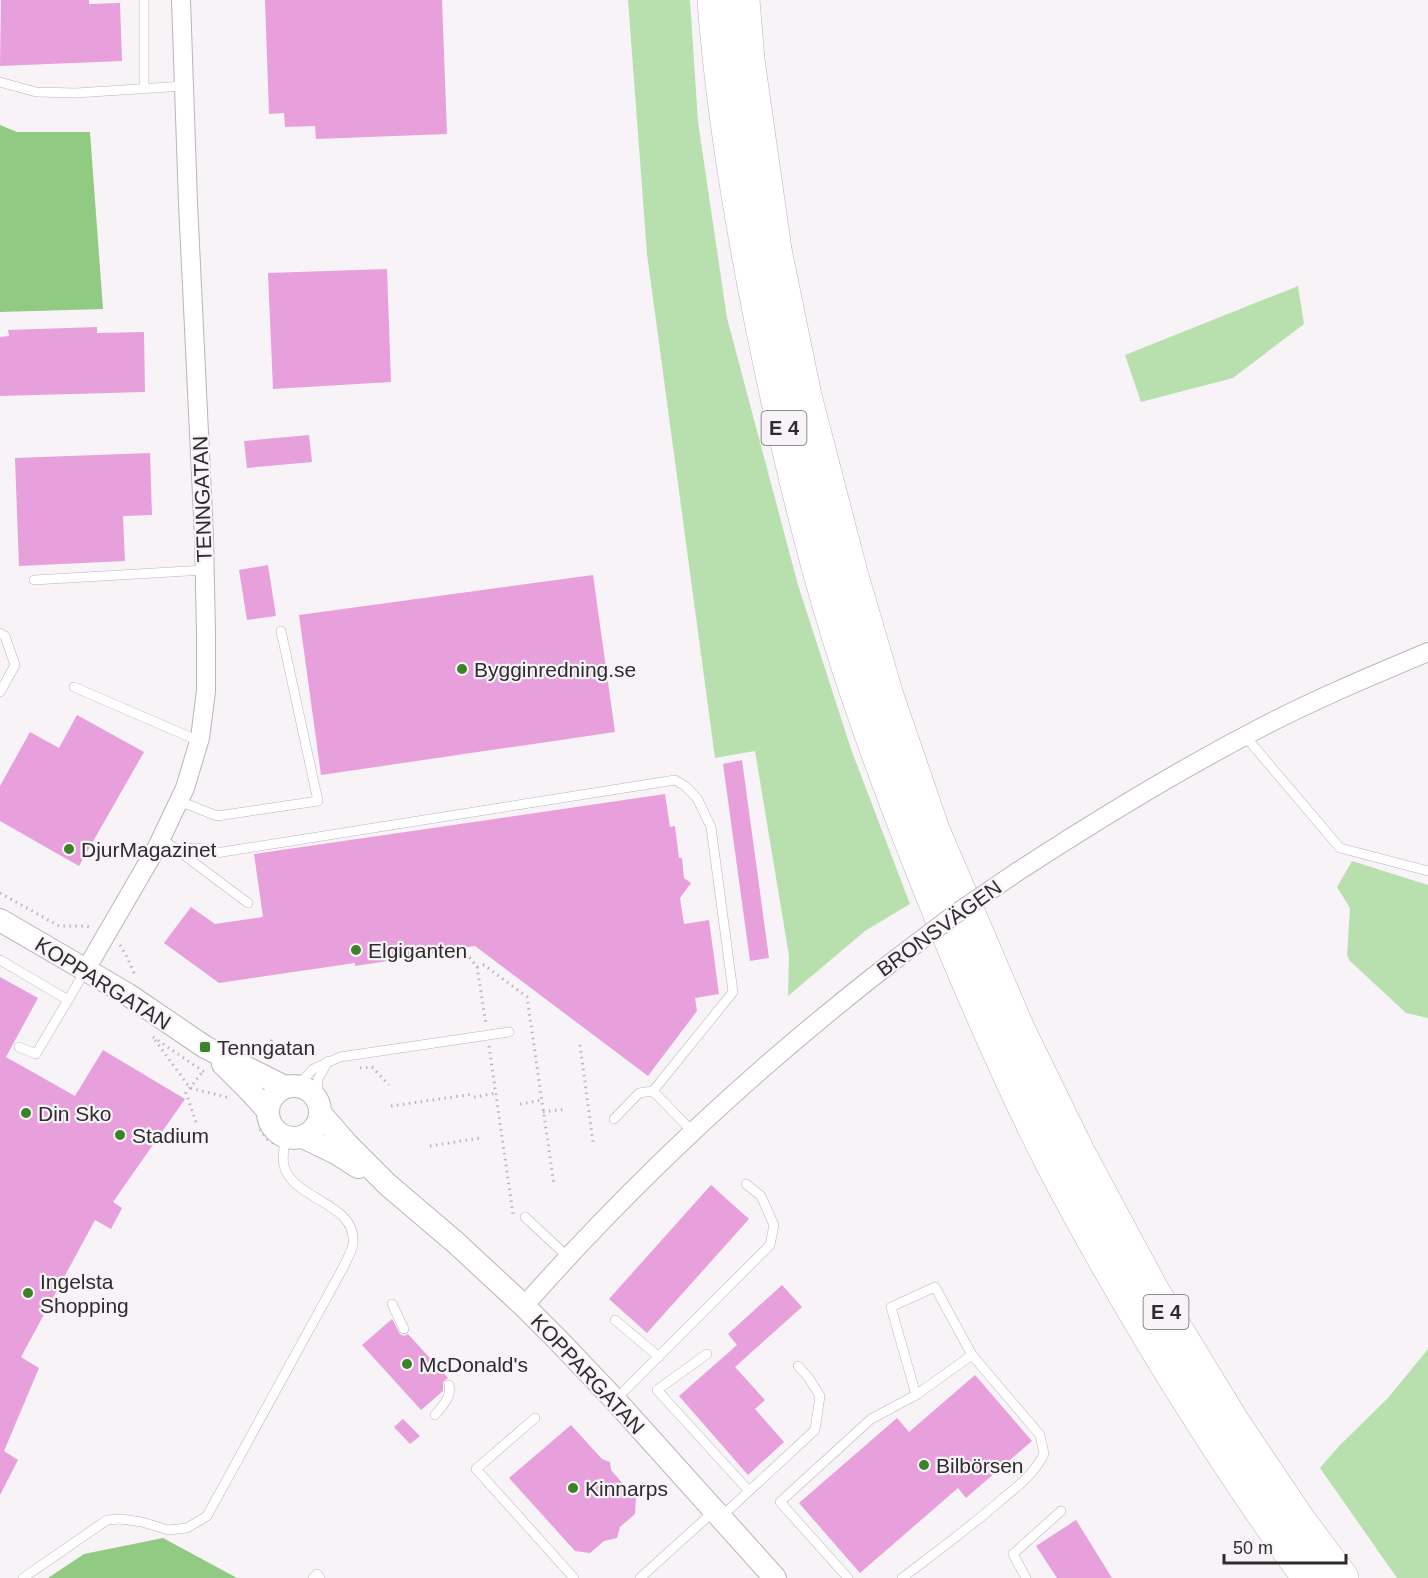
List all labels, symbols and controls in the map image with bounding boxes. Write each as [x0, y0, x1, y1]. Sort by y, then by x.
road number: E 4 [762, 411, 806, 445]
street label: TENNGATAN [188, 435, 216, 563]
place label: Bygginredning.se [474, 658, 636, 681]
marker: Bygginredning.se [455, 662, 469, 676]
place label: DjurMagazinet [81, 838, 217, 861]
marker: DjurMagazinet [62, 842, 76, 856]
street label: BRONSVÄGEN [872, 875, 1006, 981]
street label: KOPPARGATAN [31, 932, 175, 1034]
place label: Elgiganten [368, 939, 467, 962]
marker: Elgiganten [349, 943, 363, 957]
place label: Tenngatan [217, 1036, 315, 1059]
marker: Tenngatan [198, 1040, 212, 1054]
place label: Din Sko [38, 1102, 112, 1125]
marker: Din Sko [19, 1106, 33, 1120]
place label: Stadium [132, 1124, 209, 1147]
marker: Stadium [113, 1128, 127, 1142]
place label: Ingelsta Shopping [40, 1270, 129, 1317]
marker: Ingelsta Shopping [21, 1286, 35, 1300]
road number: E 4 [1144, 1295, 1188, 1329]
street label: KOPPARGATAN [527, 1309, 649, 1439]
place label: McDonald's [419, 1353, 528, 1376]
marker: McDonald's [400, 1357, 414, 1371]
place label: Bilbörsen [936, 1454, 1024, 1477]
marker: Bilbörsen [917, 1458, 931, 1472]
place label: Kinnarps [585, 1477, 668, 1500]
marker: Kinnarps [566, 1481, 580, 1495]
scale bar [1224, 1527, 1346, 1565]
text: 50 m [1233, 1538, 1273, 1558]

